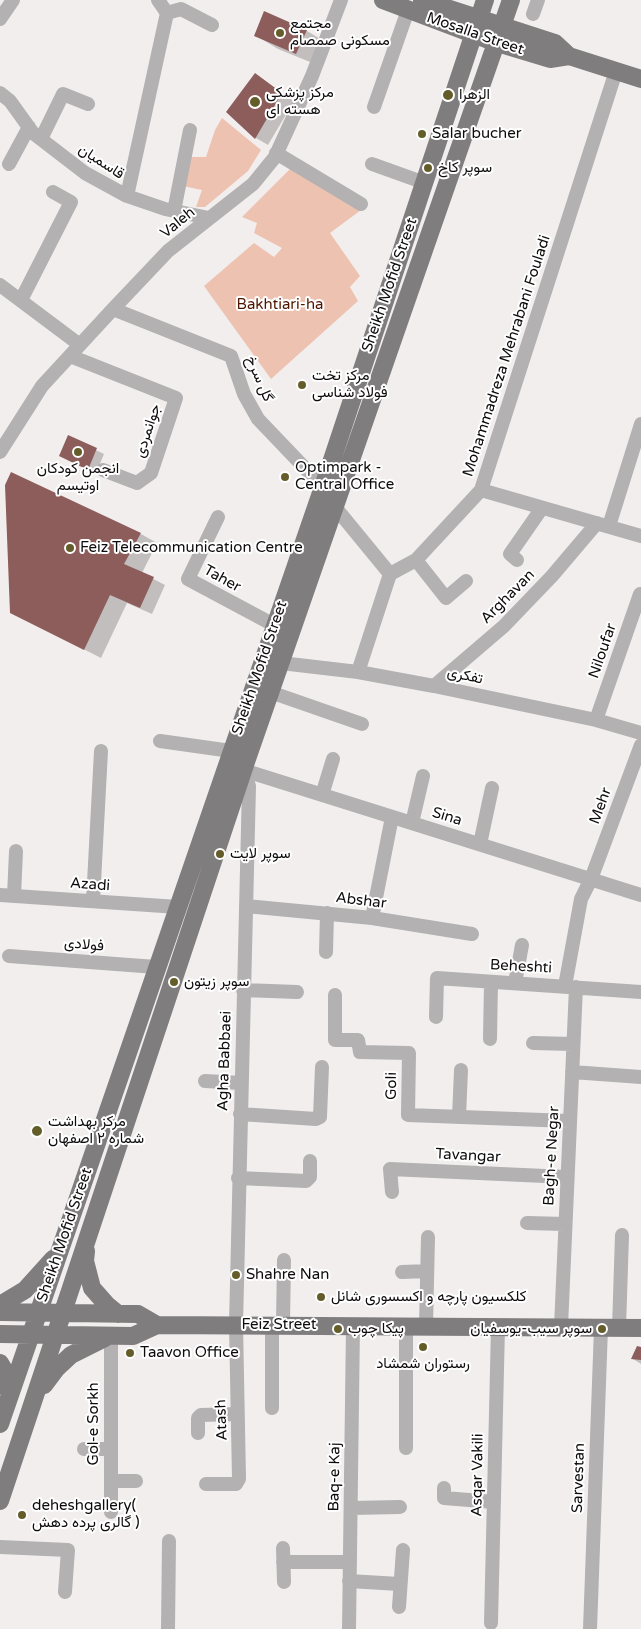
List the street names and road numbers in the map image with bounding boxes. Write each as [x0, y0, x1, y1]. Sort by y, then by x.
street label: Mosalla Street [424, 9, 526, 59]
street label: قاسمیان [75, 141, 127, 183]
street label: Valeh [157, 204, 199, 242]
street label: Sheikh Mofid Street [359, 216, 421, 354]
street label: Mohammadreza Mehrabani Fouladi [459, 233, 555, 479]
street label: گل سرخ [241, 353, 277, 405]
street label: جوانمردی [131, 402, 165, 460]
street label: Taher [200, 561, 244, 597]
street label: Arghavan [477, 566, 539, 628]
street label: Sheikh Mofid Street [229, 599, 291, 737]
street label: Niloufar [585, 621, 621, 681]
street label: تفکری [445, 663, 485, 689]
street label: Mehr [586, 785, 616, 827]
street label: Sina [430, 804, 464, 830]
street label: Azadi [69, 875, 111, 895]
street label: Abshar [335, 889, 387, 913]
street label: فولادی [63, 934, 105, 956]
street label: Beheshti [490, 956, 552, 978]
street label: Agha Babbaei [214, 1011, 236, 1111]
street label: Goli [383, 1072, 401, 1100]
street label: Bagh-e Negar [540, 1106, 564, 1206]
street label: Tavangar [435, 1145, 501, 1167]
street label: Sheikh Mofid Street [34, 1166, 96, 1304]
street label: Feiz Street [242, 1316, 316, 1334]
street label: Gol-e Sorkh [85, 1382, 103, 1466]
street label: Atash [212, 1399, 232, 1441]
street label: Asqar Vakili [468, 1433, 488, 1517]
street label: Baq-e Kaj [325, 1442, 345, 1512]
street label: Sarvestan [569, 1443, 589, 1513]

